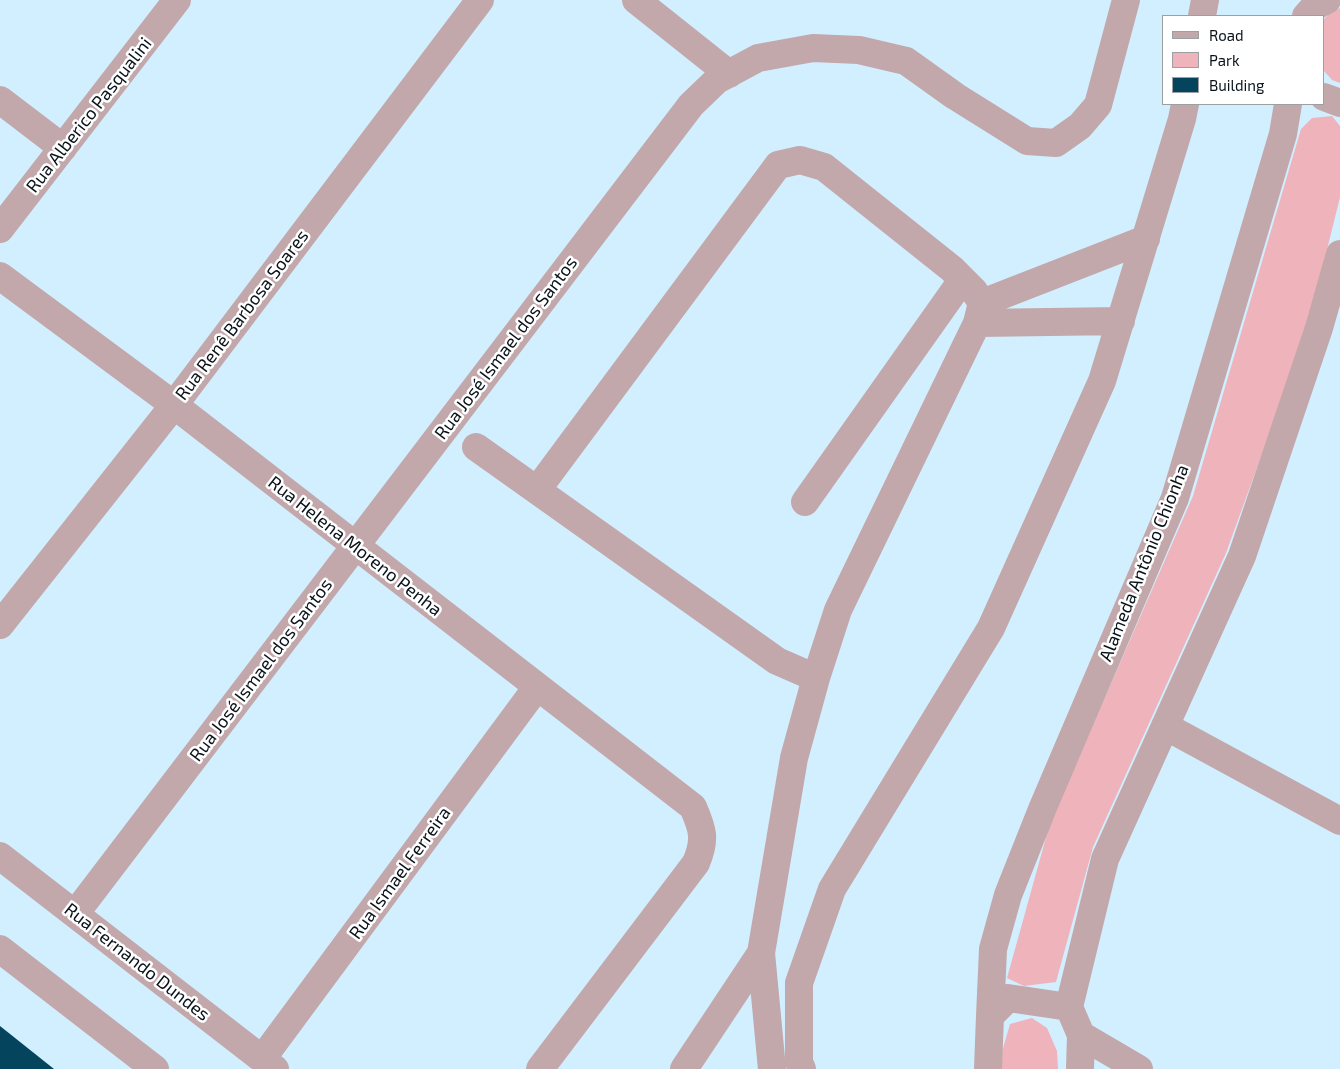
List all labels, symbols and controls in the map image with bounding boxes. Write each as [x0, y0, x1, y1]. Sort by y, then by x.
legend [1162, 15, 1325, 105]
text: Road [1209, 26, 1244, 44]
street label: Rua Alberico Pasqualini [22, 33, 156, 197]
text: Park [1209, 51, 1240, 69]
text: Building [1209, 76, 1264, 94]
street label: Rua Renê Barbosa Soares [171, 225, 313, 405]
street label: Rua José Ismael dos Santos [430, 252, 582, 444]
street label: Alameda Antônio Chionha [1095, 462, 1193, 664]
street label: Rua Helena Moreno Penha [264, 471, 446, 621]
street label: Rua José Ismael dos Santos [185, 574, 337, 766]
street label: Rua Ismael Ferreira [345, 803, 455, 943]
street label: Rua Fernando Dundes [60, 898, 214, 1026]

